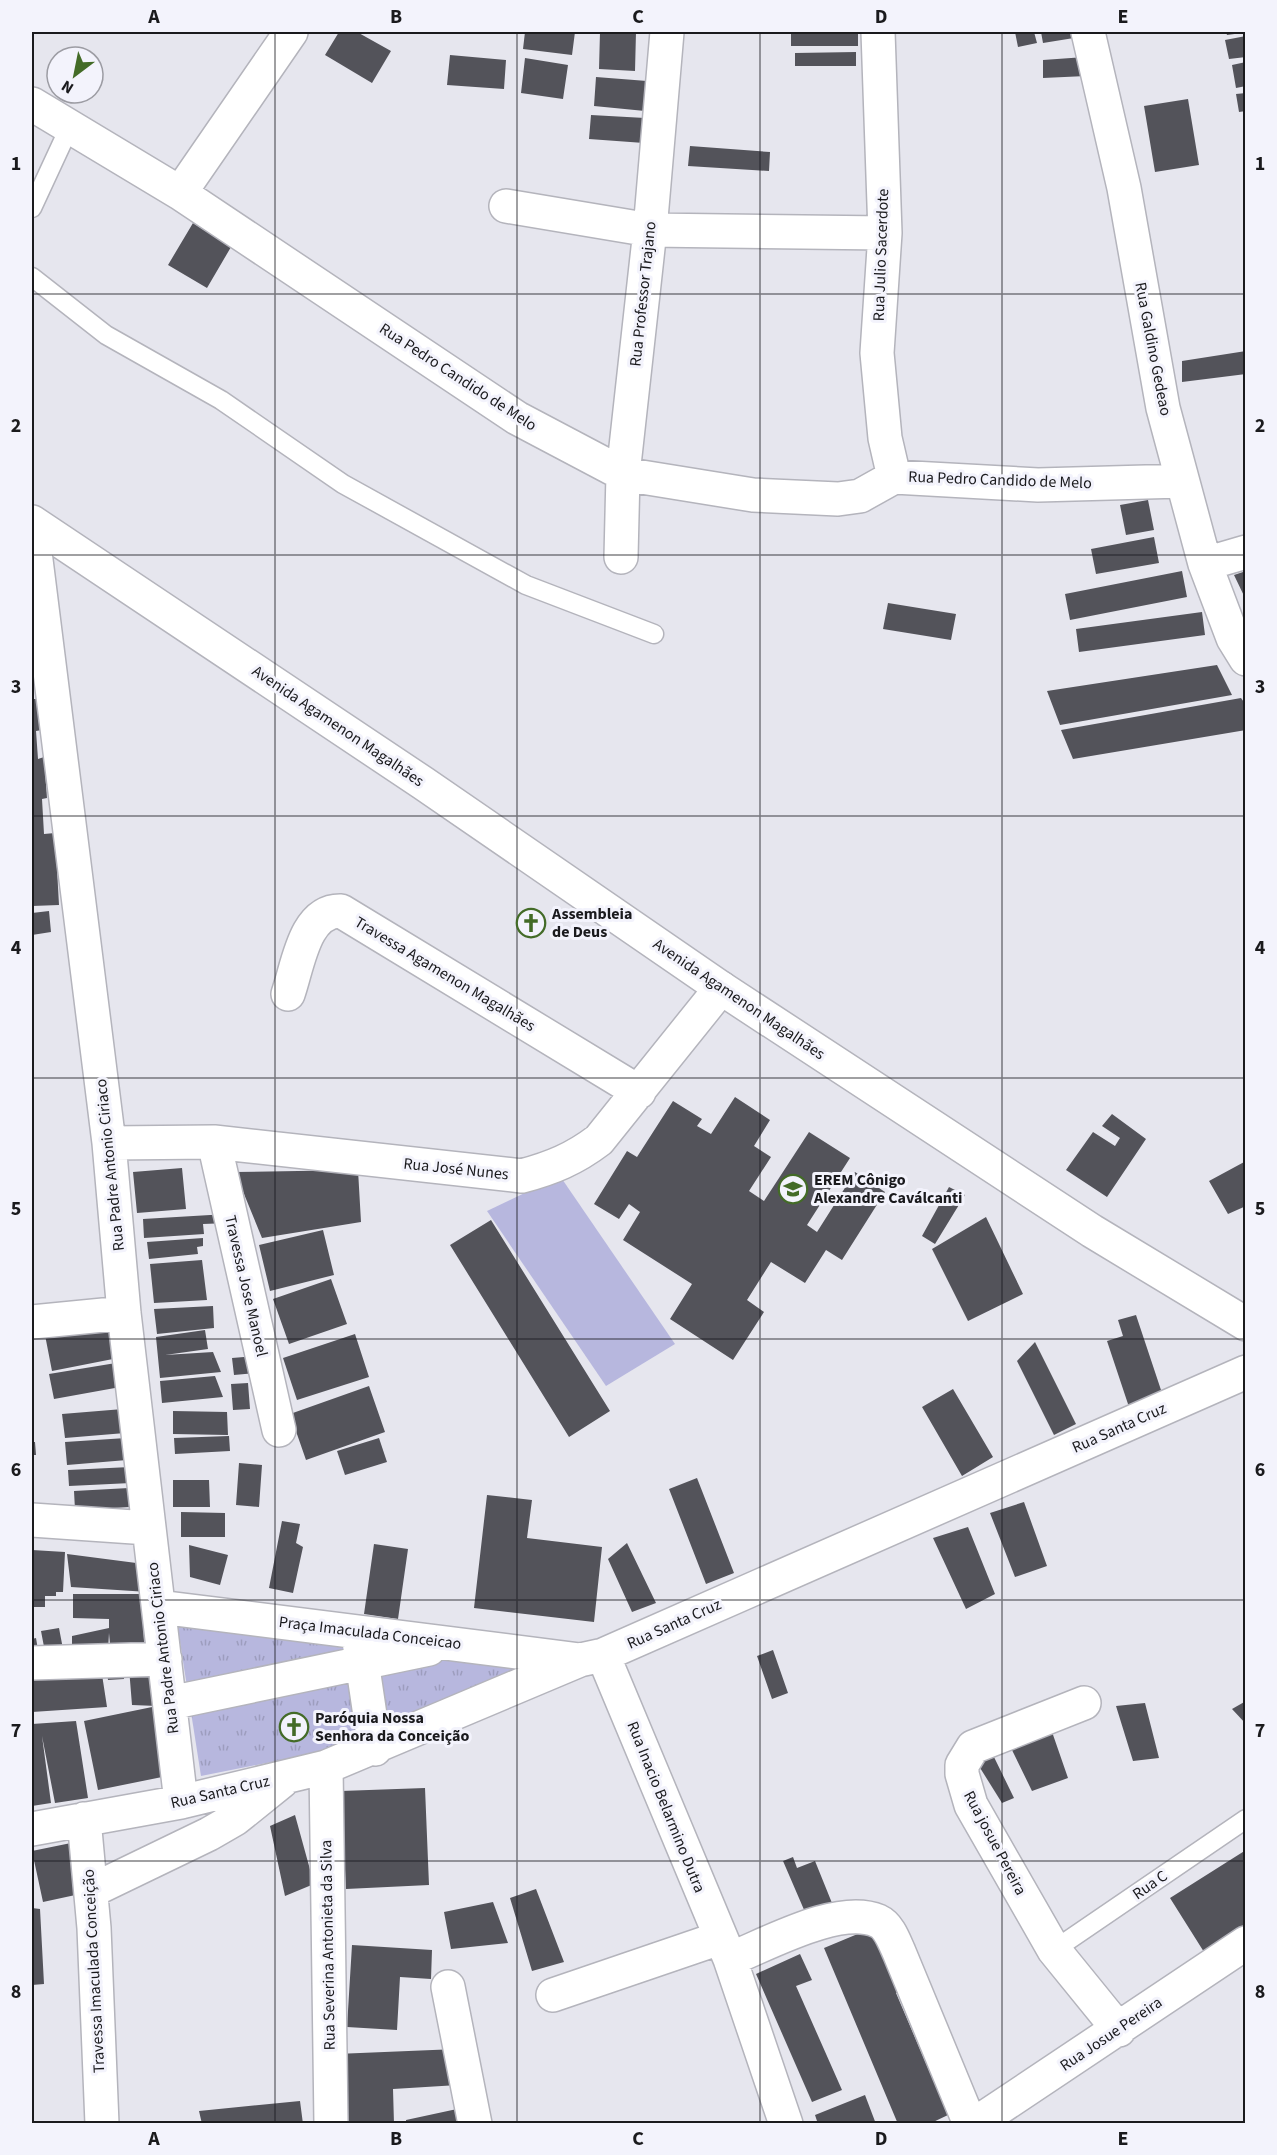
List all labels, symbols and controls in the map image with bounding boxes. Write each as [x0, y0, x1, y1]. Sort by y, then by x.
text: A [147, 3, 160, 31]
text: B [390, 3, 402, 31]
text: C [632, 3, 644, 31]
text: D [875, 3, 887, 31]
text: E [1118, 3, 1128, 31]
north arrow [45, 45, 105, 105]
text: N [57, 75, 78, 99]
text: 1 [11, 150, 21, 178]
text: 1 [1255, 150, 1265, 178]
street label: Rua Julio Sacerdote [868, 188, 894, 322]
street label: Rua Professor Trajano [624, 220, 662, 368]
street label: Rua Galdino Gedeao [1129, 280, 1177, 418]
street label: Rua Pedro Candido de Melo [375, 318, 541, 436]
text: 2 [11, 412, 21, 440]
text: 2 [1255, 412, 1265, 440]
street label: Rua Pedro Candido de Melo [908, 466, 1092, 494]
street label: Avenida Agamenon Magalhães [248, 660, 429, 792]
text: 3 [11, 673, 21, 701]
text: 3 [1255, 673, 1265, 701]
place label: Assembleia de Deus [551, 903, 632, 943]
church icon: Assembleia de Deus [515, 907, 547, 939]
street label: Travessa Agamenon Magalhães [350, 911, 540, 1037]
street label: Avenida Agamenon Magalhães [649, 933, 830, 1065]
text: 4 [11, 934, 22, 962]
text: 4 [1255, 934, 1266, 962]
street label: Rua Padre Antonio Ciriaco [90, 1078, 130, 1252]
street label: Rua José Nunes [402, 1153, 510, 1185]
place label: EREM Cônigo Alexandre Caválcanti [813, 1169, 963, 1209]
school or university icon: EREM Cônigo Alexandre Caválcanti [777, 1173, 809, 1205]
text: 5 [11, 1195, 21, 1223]
text: 5 [1255, 1195, 1265, 1223]
street label: Travessa Jose Manoel [219, 1213, 273, 1359]
street label: Rua Santa Cruz [1068, 1397, 1170, 1459]
text: 6 [11, 1456, 21, 1484]
text: 6 [1255, 1456, 1265, 1484]
street label: Rua Padre Antonio Ciriaco [142, 1561, 184, 1735]
street label: Rua Santa Cruz [623, 1593, 725, 1655]
street label: Praça Imaculada Conceicao [277, 1611, 463, 1655]
place label: Paróquia Nossa Senhora da Conceição [315, 1707, 470, 1747]
church icon: Paróquia Nossa Senhora da Conceição [278, 1711, 310, 1743]
text: 7 [11, 1717, 21, 1745]
text: 7 [1255, 1717, 1265, 1745]
street label: Rua Inacio Belarmino Dutra [621, 1718, 711, 1896]
street label: Rua Santa Cruz [168, 1770, 272, 1814]
street label: Rua josue Pereira [958, 1787, 1032, 1899]
street label: Rua Severina Antonieta da Silva [315, 1840, 341, 2050]
street label: Rua C [1128, 1865, 1172, 1905]
street label: Travessa Imaculada Conceição [78, 1868, 110, 2074]
text: 8 [11, 1978, 21, 2006]
text: 8 [1255, 1978, 1265, 2006]
street label: Rua Josue Pereira [1056, 1992, 1166, 2076]
text: A [147, 2125, 160, 2153]
text: B [390, 2125, 402, 2153]
text: C [632, 2125, 644, 2153]
text: D [875, 2125, 887, 2153]
text: E [1118, 2125, 1128, 2153]

